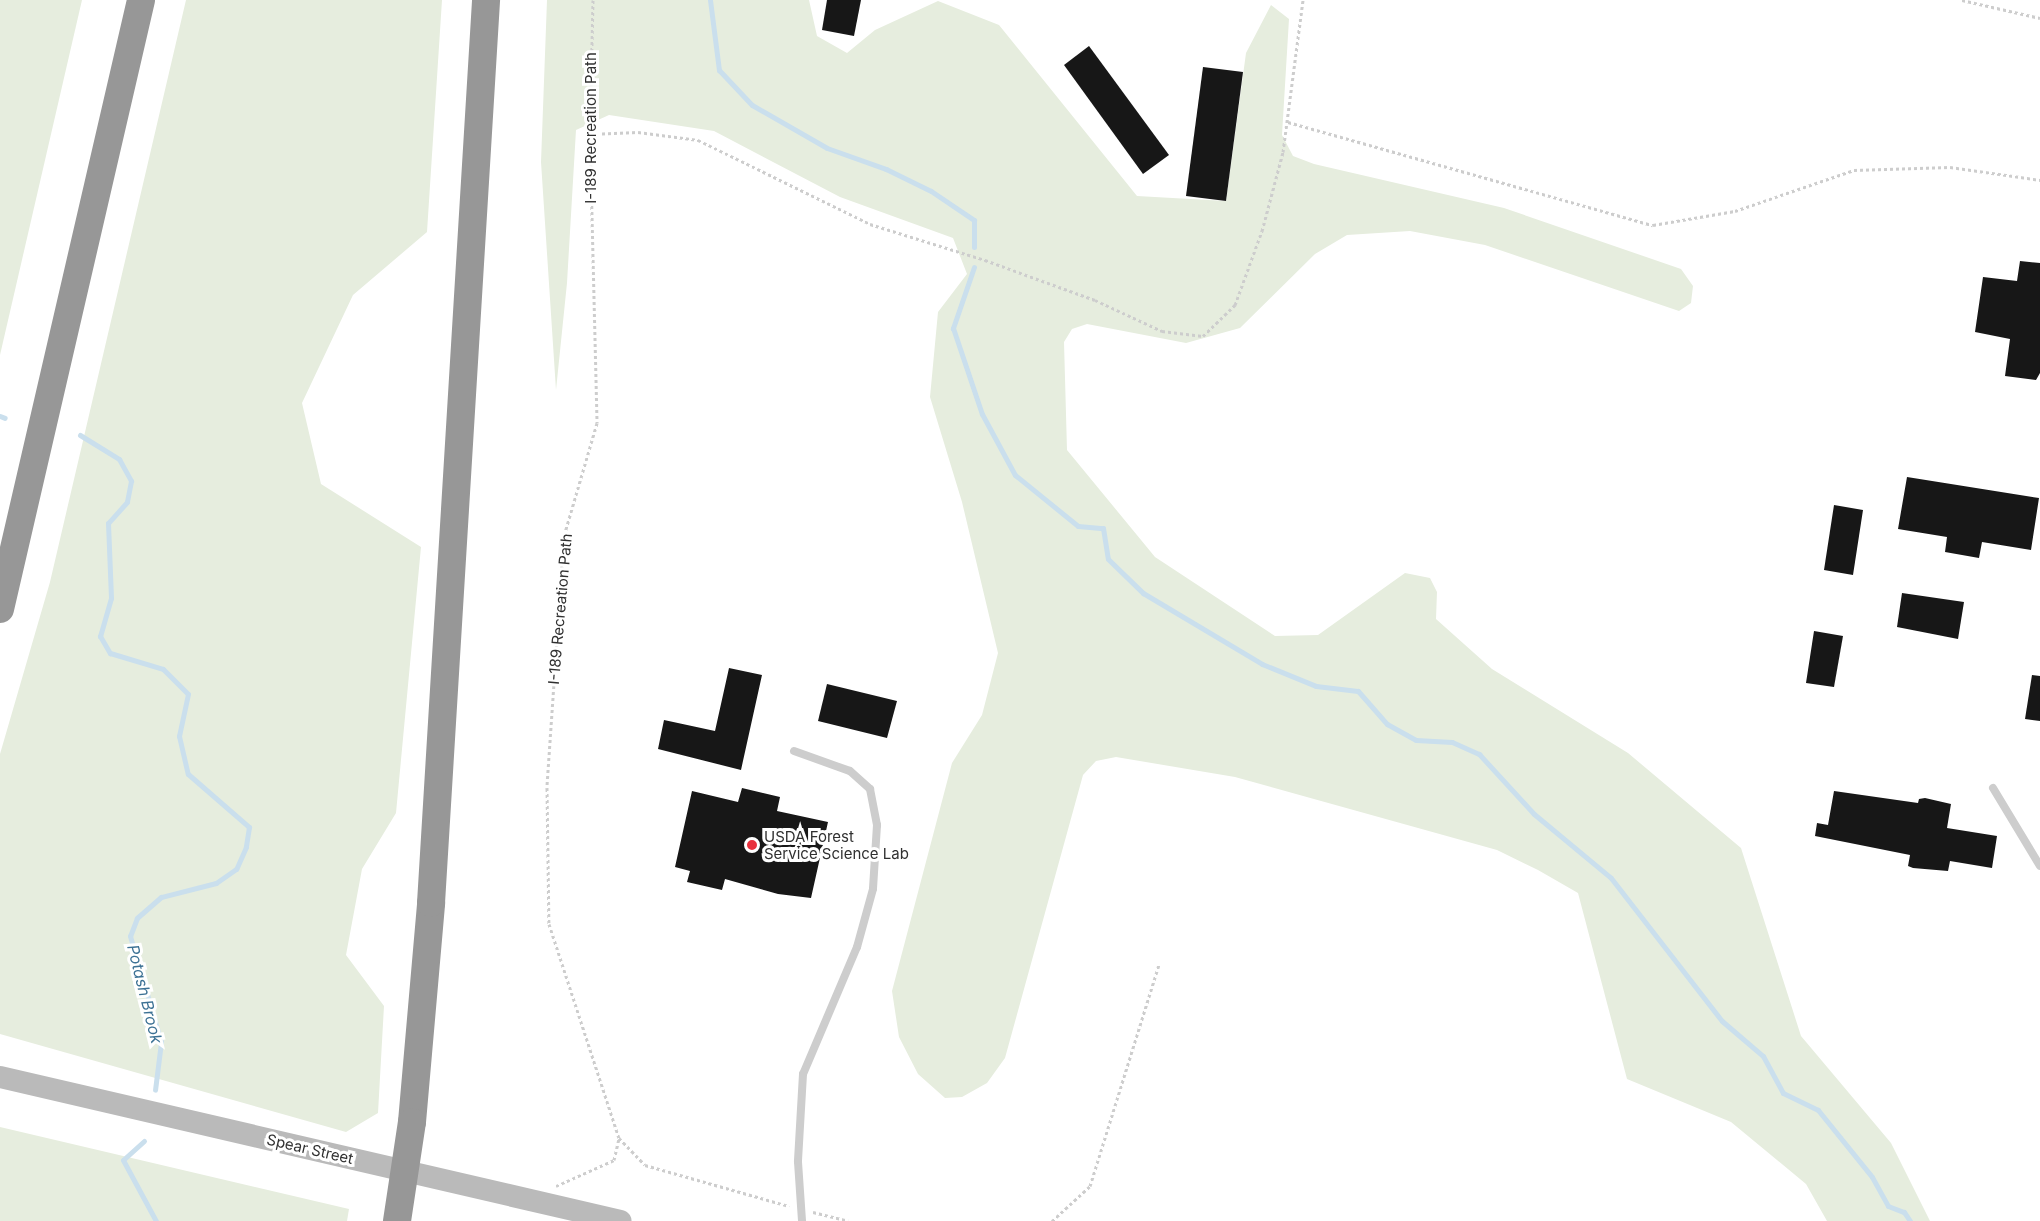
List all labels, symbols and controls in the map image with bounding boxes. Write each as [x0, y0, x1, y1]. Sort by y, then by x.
street label: I-189 Recreation Path [582, 52, 600, 204]
street label: I-189 Recreation Path [544, 533, 576, 685]
place label: USDA Forest Service Science Lab [764, 827, 909, 862]
marker: USDA Forest Service Science Lab [745, 838, 759, 852]
water label: Potash Brook [123, 943, 167, 1045]
street label: Spear Street [265, 1130, 355, 1168]

